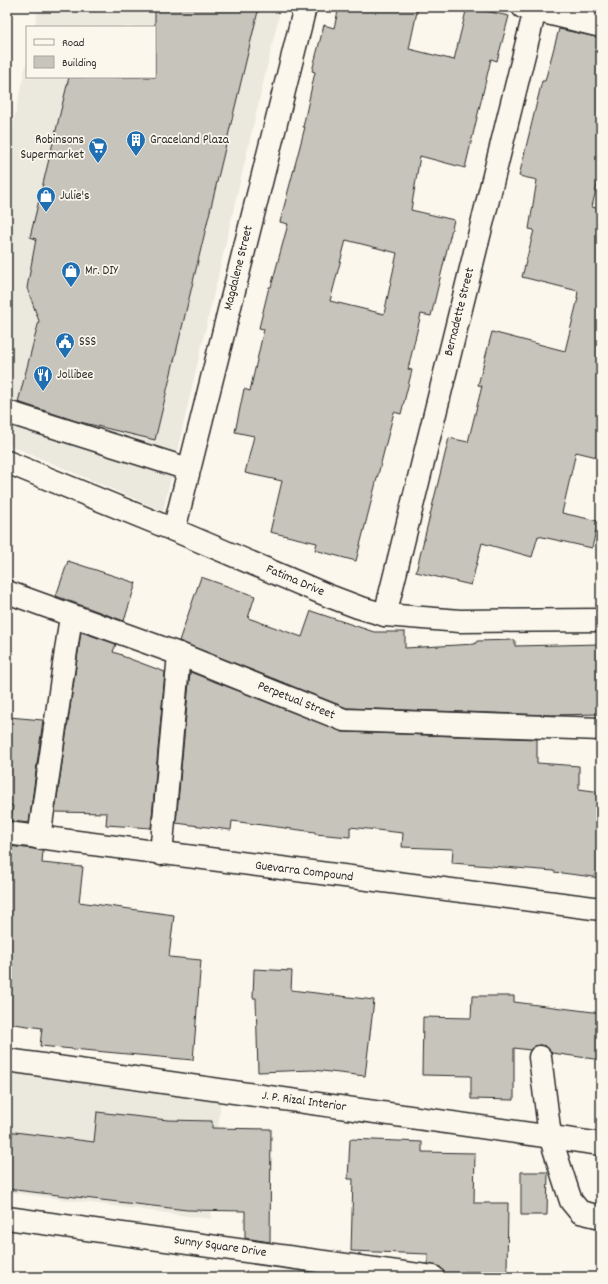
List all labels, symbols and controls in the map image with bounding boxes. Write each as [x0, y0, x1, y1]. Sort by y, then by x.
legend [26, 26, 156, 78]
text: Road [62, 35, 84, 52]
text: Building [62, 55, 97, 72]
building icon: Graceland Plaza [125, 129, 147, 157]
place label: Robinsons Supermarket [20, 131, 84, 165]
place label: Graceland Plaza [150, 131, 230, 150]
supermarket icon: Robinsons Supermarket [87, 136, 109, 164]
shop icon: Julie's [35, 185, 57, 213]
place label: Julie's [60, 187, 90, 206]
street label: Magdalene Street [219, 223, 259, 312]
shop icon: Mr. DIY [60, 260, 82, 288]
place label: Mr. DIY [85, 262, 119, 281]
street label: Bernadette Street [440, 266, 480, 358]
public building icon: SSS [54, 331, 76, 359]
place label: SSS [79, 333, 96, 352]
restaurant icon: Jollibee [32, 364, 54, 392]
place label: Jollibee [57, 366, 93, 385]
street label: Fatima Drive [263, 560, 328, 602]
street label: Perpetual Street [254, 677, 338, 725]
street label: Guevarra Compound [254, 857, 354, 887]
street label: J. P. Rizal Interior [261, 1087, 348, 1117]
street label: Sunny Square Drive [172, 1231, 268, 1263]

